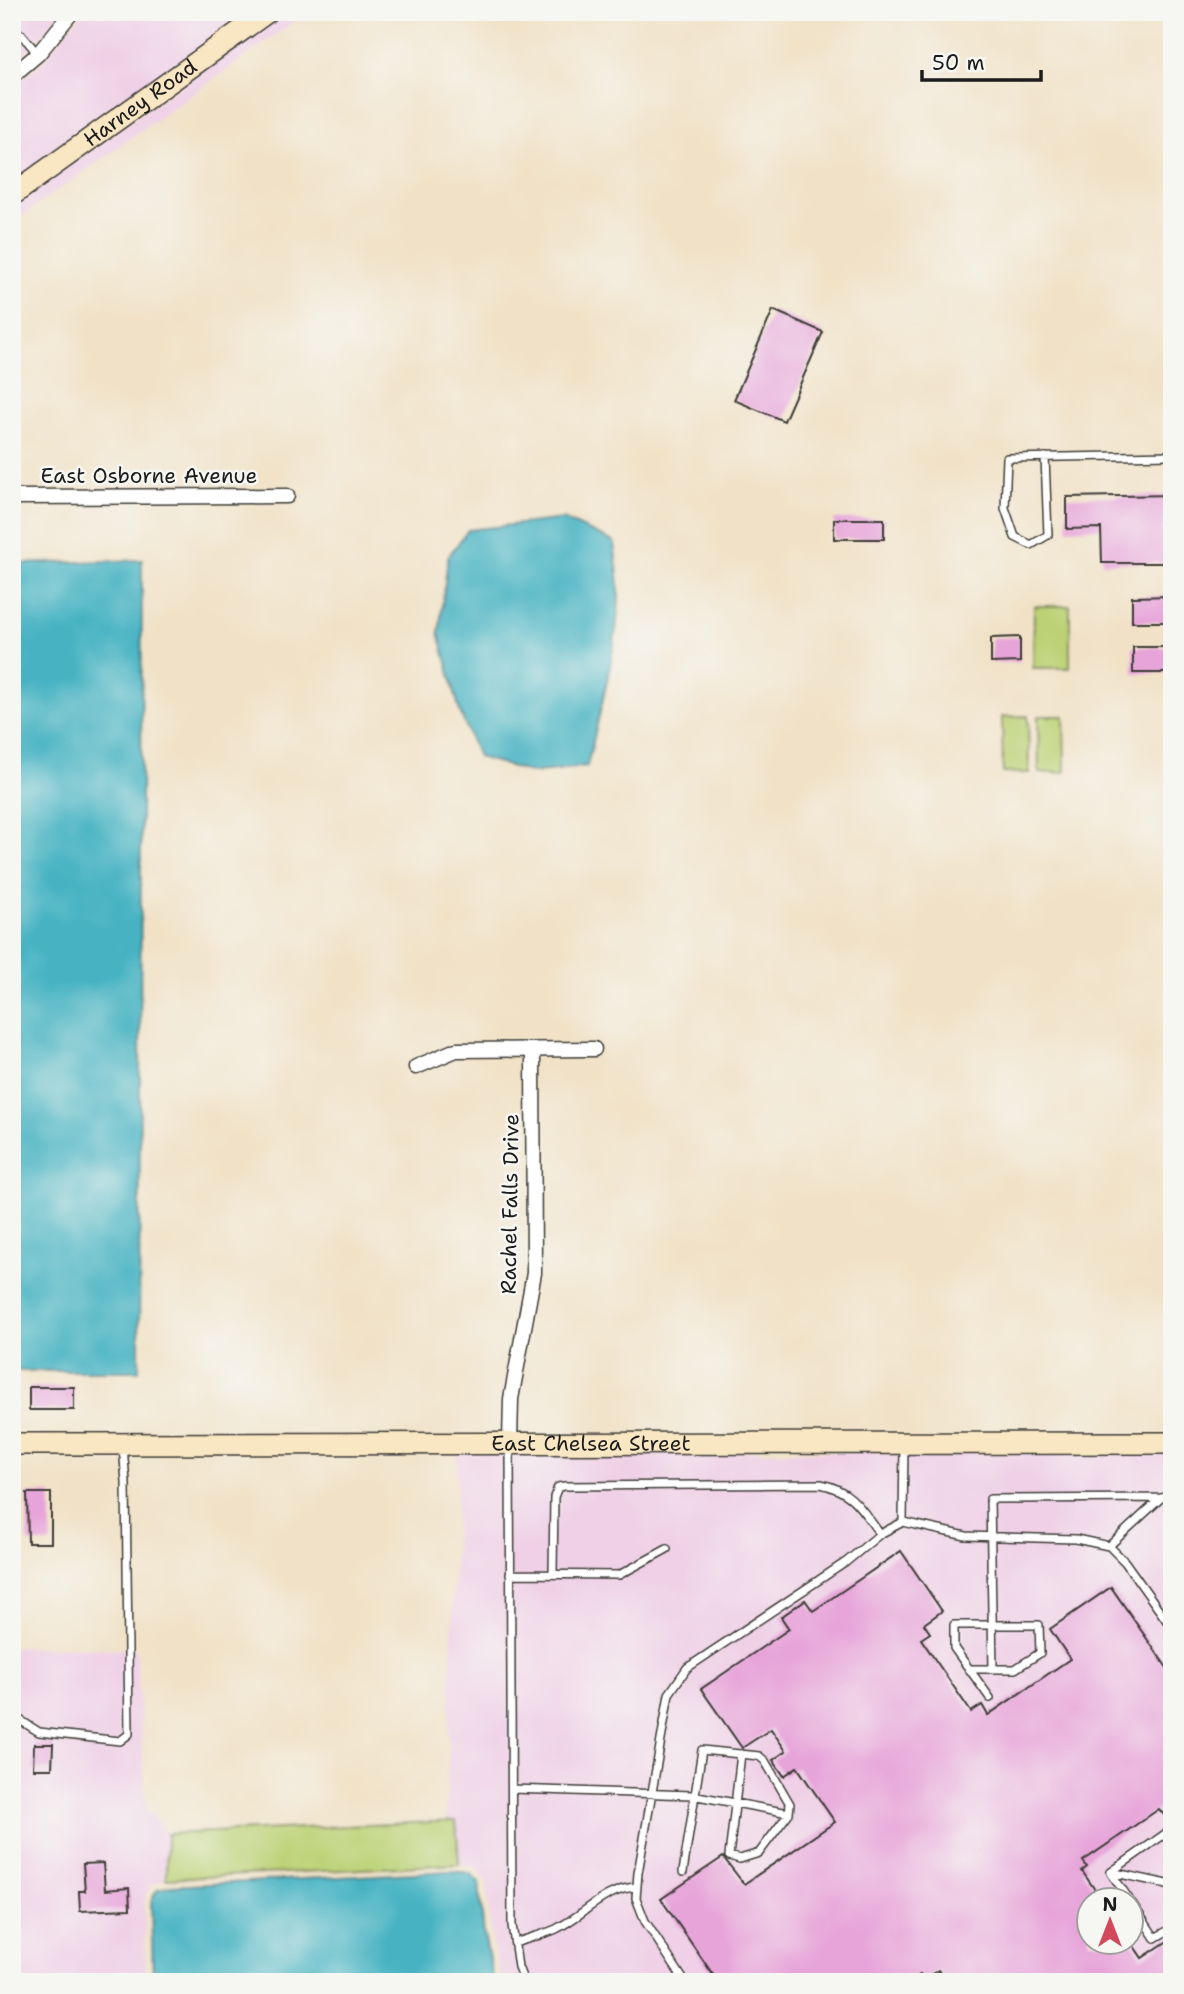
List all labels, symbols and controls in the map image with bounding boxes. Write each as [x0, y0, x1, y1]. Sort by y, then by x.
scale bar [922, 38, 1040, 82]
text: 50 m [932, 49, 985, 77]
street label: Harney Road [78, 53, 203, 153]
street label: East Osborne Avenue [41, 462, 257, 490]
street label: Rachel Falls Drive [494, 1113, 526, 1295]
street label: East Chelsea Street [491, 1429, 691, 1458]
north arrow [1076, 1885, 1146, 1955]
text: N [1102, 1892, 1118, 1917]

